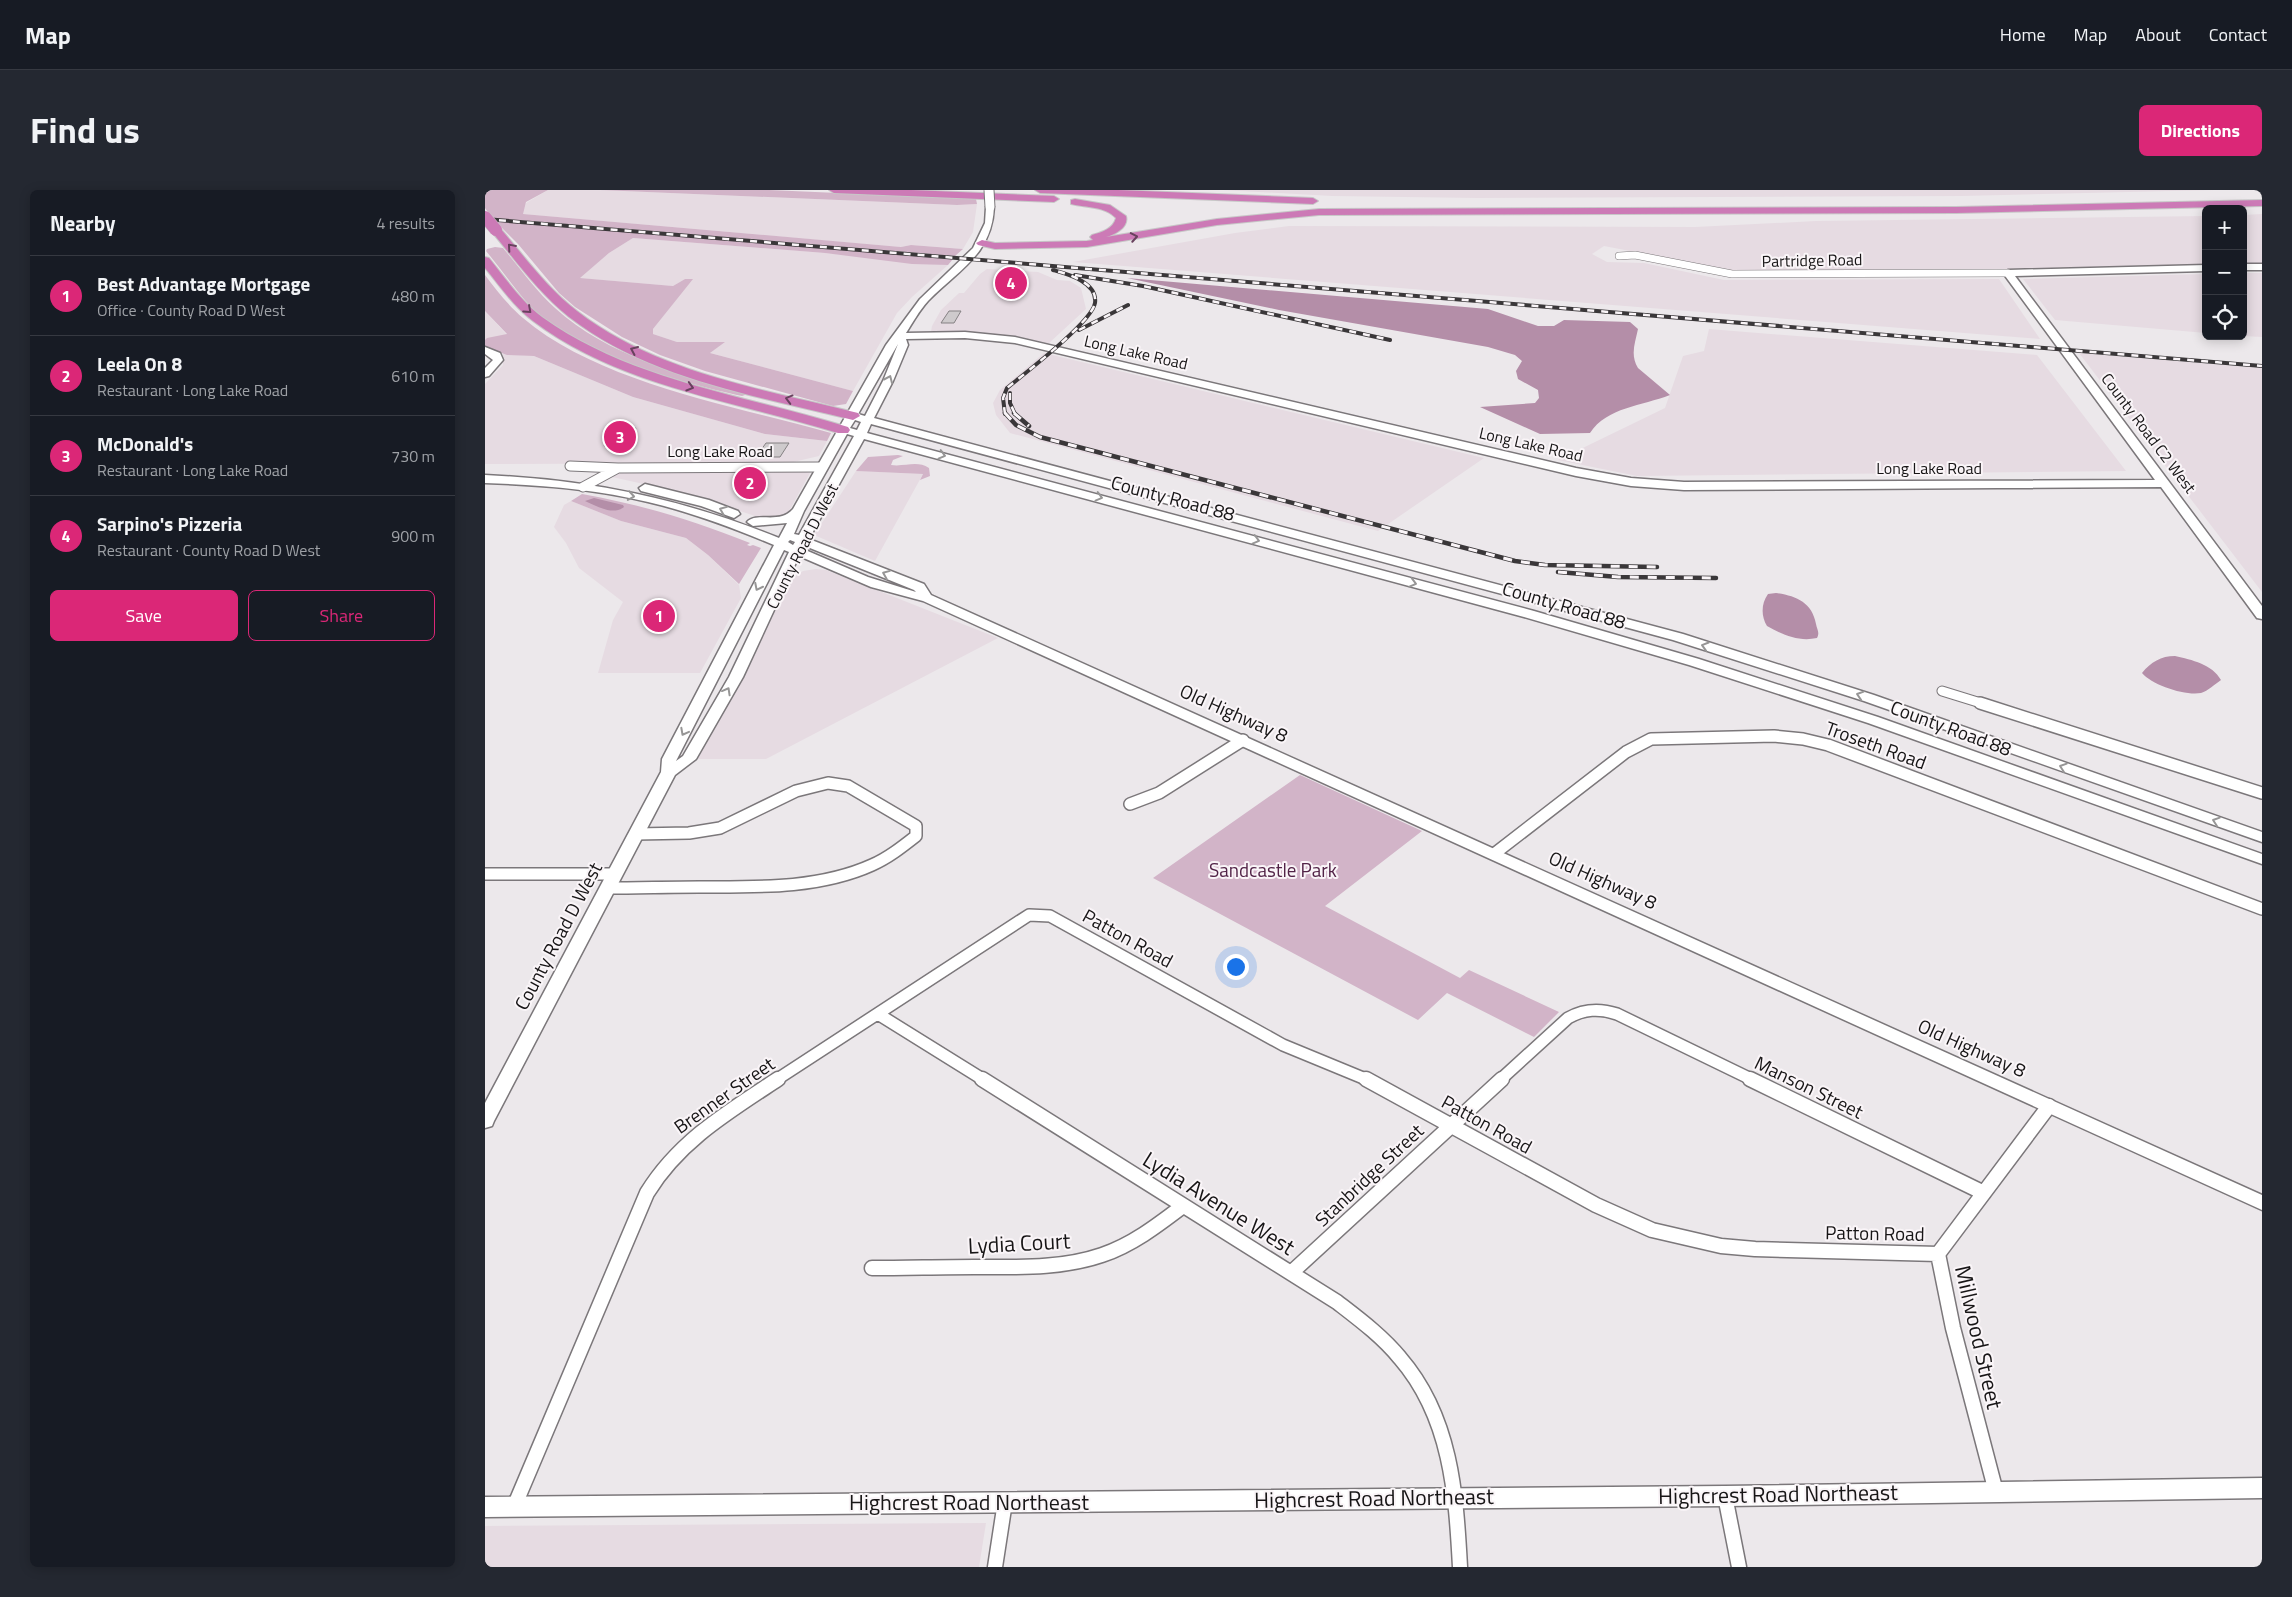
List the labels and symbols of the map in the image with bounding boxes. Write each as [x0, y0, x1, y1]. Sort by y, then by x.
one-way arrow [1130, 232, 1139, 242]
one-way arrow [508, 244, 517, 253]
street label: Partridge Road [1762, 247, 1862, 273]
pin: 4 [995, 264, 1027, 302]
one-way arrow [523, 304, 532, 313]
street label: Long Lake Road [1082, 328, 1190, 376]
one-way arrow [630, 346, 639, 356]
street label: County Road C2 West [2096, 368, 2203, 499]
one-way arrow [882, 375, 893, 384]
one-way arrow [685, 381, 694, 392]
one-way arrow [784, 394, 793, 405]
pin: 3 [604, 418, 636, 456]
street label: Long Lake Road [1477, 420, 1585, 468]
street label: Long Lake Road [667, 439, 773, 463]
one-way arrow [937, 450, 945, 460]
street label: Long Lake Road [1876, 456, 1982, 480]
pin: 2 [734, 464, 766, 502]
street label: County Road 88 [1108, 467, 1239, 528]
street label: County Road D West [760, 479, 844, 613]
one-way arrow [627, 490, 636, 501]
one-way arrow [1094, 492, 1102, 502]
one-way arrow [719, 505, 728, 516]
one-way arrow [1251, 534, 1260, 545]
one-way arrow [882, 570, 891, 580]
street label: County Road 88 [1499, 573, 1630, 636]
one-way arrow [1408, 577, 1416, 587]
one-way arrow [754, 582, 764, 591]
pin: 1 [643, 597, 675, 635]
one-way arrow [1702, 641, 1710, 651]
street label: Old Highway 8 [1175, 676, 1293, 749]
one-way arrow [721, 688, 731, 697]
one-way arrow [1856, 691, 1865, 701]
street label: County Road 88 [1887, 692, 2016, 763]
street label: Troseth Road [1822, 713, 1931, 776]
one-way arrow [680, 727, 690, 736]
one-way arrow [2059, 763, 2067, 773]
one-way arrow [2212, 817, 2221, 827]
street label: Old Highway 8 [1544, 843, 1662, 916]
park label: Sandcastle Park [1209, 855, 1337, 884]
street label: County Road D West [506, 856, 609, 1015]
street label: Patton Road [1078, 901, 1179, 974]
your location [1223, 954, 1249, 980]
street label: Old Highway 8 [1913, 1011, 2031, 1084]
street label: Manson Street [1750, 1048, 1869, 1126]
street label: Brenner Street [667, 1049, 780, 1140]
street label: Patton Road [1437, 1087, 1538, 1160]
street label: Stanbridge Street [1308, 1116, 1430, 1233]
street label: Lydia Avenue West [1136, 1142, 1302, 1264]
street label: Patton Road [1825, 1217, 1925, 1248]
street label: Lydia Court [967, 1223, 1071, 1263]
street label: Millwood Street [1946, 1262, 2012, 1412]
street label: Highcrest Road Northeast [1658, 1475, 1898, 1513]
street label: Highcrest Road Northeast [1254, 1479, 1494, 1517]
street label: Highcrest Road Northeast [849, 1485, 1089, 1519]

